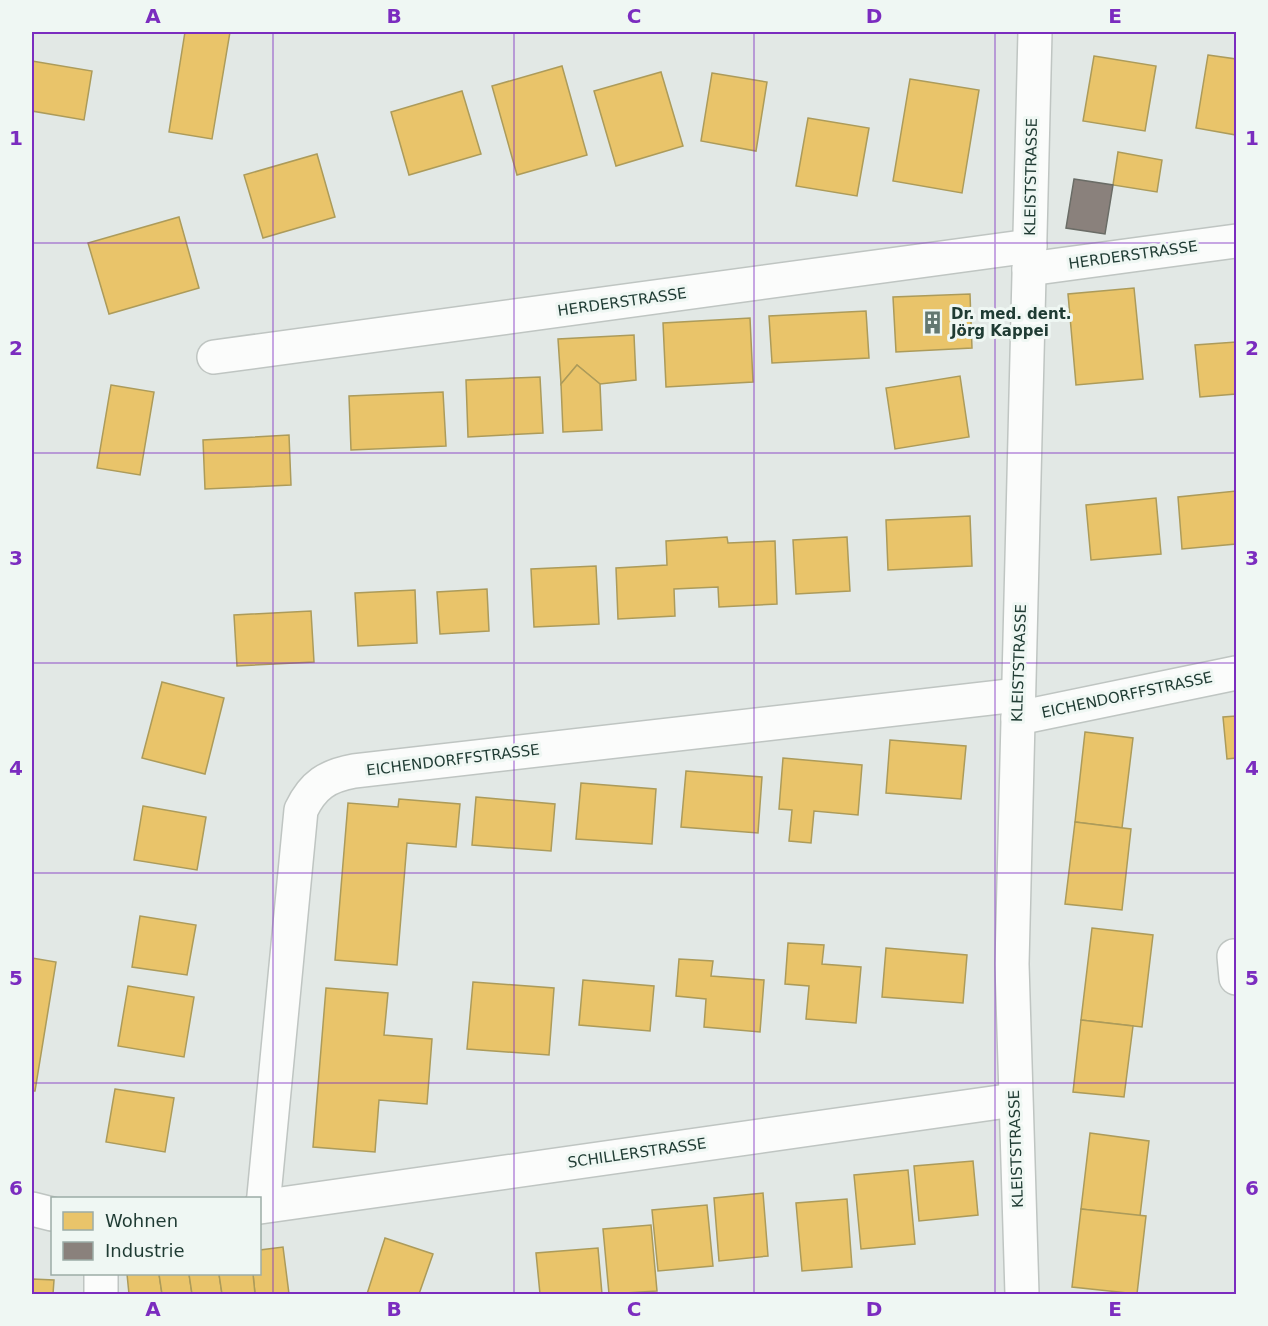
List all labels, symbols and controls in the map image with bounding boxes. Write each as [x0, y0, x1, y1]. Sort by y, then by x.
text: A [145, 4, 161, 28]
text: B [386, 4, 402, 28]
text: C [627, 4, 641, 28]
text: D [866, 4, 882, 28]
text: E [1108, 4, 1122, 28]
street label: KLEISTSTRASSE [1021, 118, 1041, 236]
text: 1 [9, 126, 23, 150]
text: 1 [1245, 126, 1259, 150]
street label: HERDERSTRASSE [1067, 237, 1199, 273]
street label: HERDERSTRASSE [556, 284, 688, 320]
place label: Dr. med. dent. Jörg Kappei [950, 305, 1072, 340]
building icon: Dr. med. dent. Jörg Kappei [920, 310, 946, 336]
text: 2 [9, 336, 23, 360]
text: 2 [1245, 336, 1259, 360]
text: 3 [9, 546, 23, 570]
text: 3 [1245, 546, 1259, 570]
street label: KLEISTSTRASSE [1008, 604, 1030, 722]
street label: EICHENDORFFSTRASSE [1040, 668, 1214, 722]
street label: EICHENDORFFSTRASSE [365, 740, 541, 780]
text: 4 [9, 756, 23, 780]
text: 4 [1245, 756, 1259, 780]
text: 5 [9, 966, 23, 990]
text: 5 [1245, 966, 1259, 990]
street label: KLEISTSTRASSE [1005, 1090, 1027, 1208]
street label: SCHILLERSTRASSE [567, 1134, 707, 1172]
text: 6 [9, 1176, 23, 1200]
text: 6 [1245, 1176, 1259, 1200]
legend [51, 1197, 261, 1275]
text: Wohnen [105, 1210, 178, 1231]
text: Industrie [105, 1240, 184, 1261]
text: A [145, 1297, 161, 1321]
text: B [386, 1297, 402, 1321]
text: C [627, 1297, 641, 1321]
text: D [866, 1297, 882, 1321]
text: E [1108, 1297, 1122, 1321]

